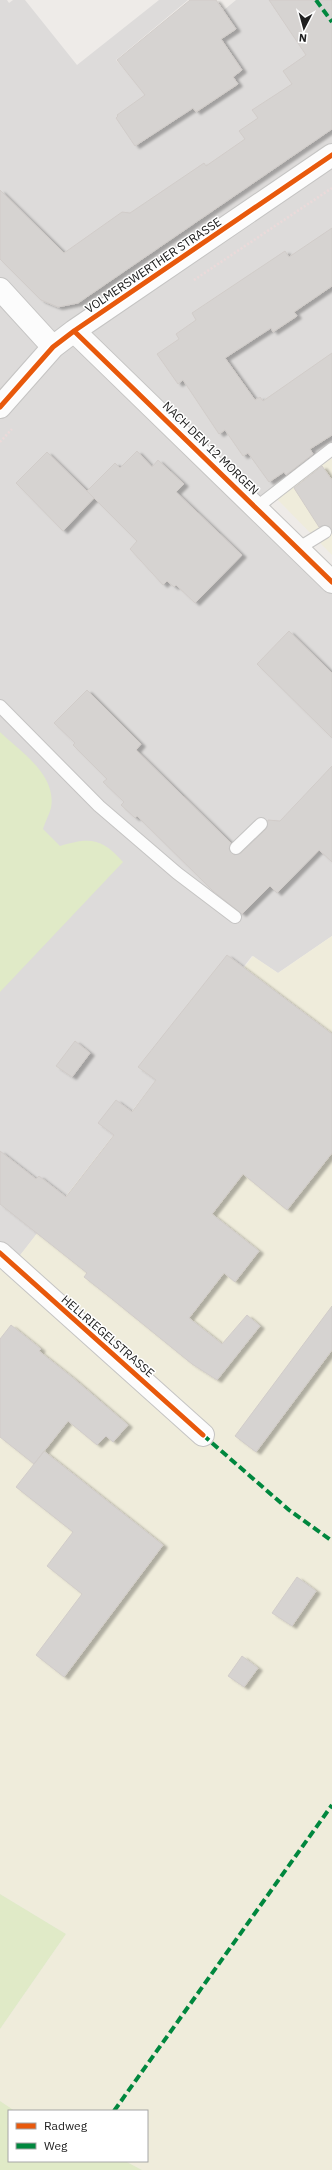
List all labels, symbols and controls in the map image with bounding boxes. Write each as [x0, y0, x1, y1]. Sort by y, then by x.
north arrow [284, 8, 324, 48]
text: N [298, 31, 308, 45]
street label: VOLMERSWERTHER STRASSE [82, 214, 224, 316]
street label: NACH DEN 12 MORGEN [160, 398, 262, 498]
street label: HELLRIEGELSTRASSE [58, 1292, 158, 1380]
legend [8, 2110, 148, 2162]
text: Radweg [44, 2118, 88, 2133]
text: Weg [44, 2138, 68, 2153]

